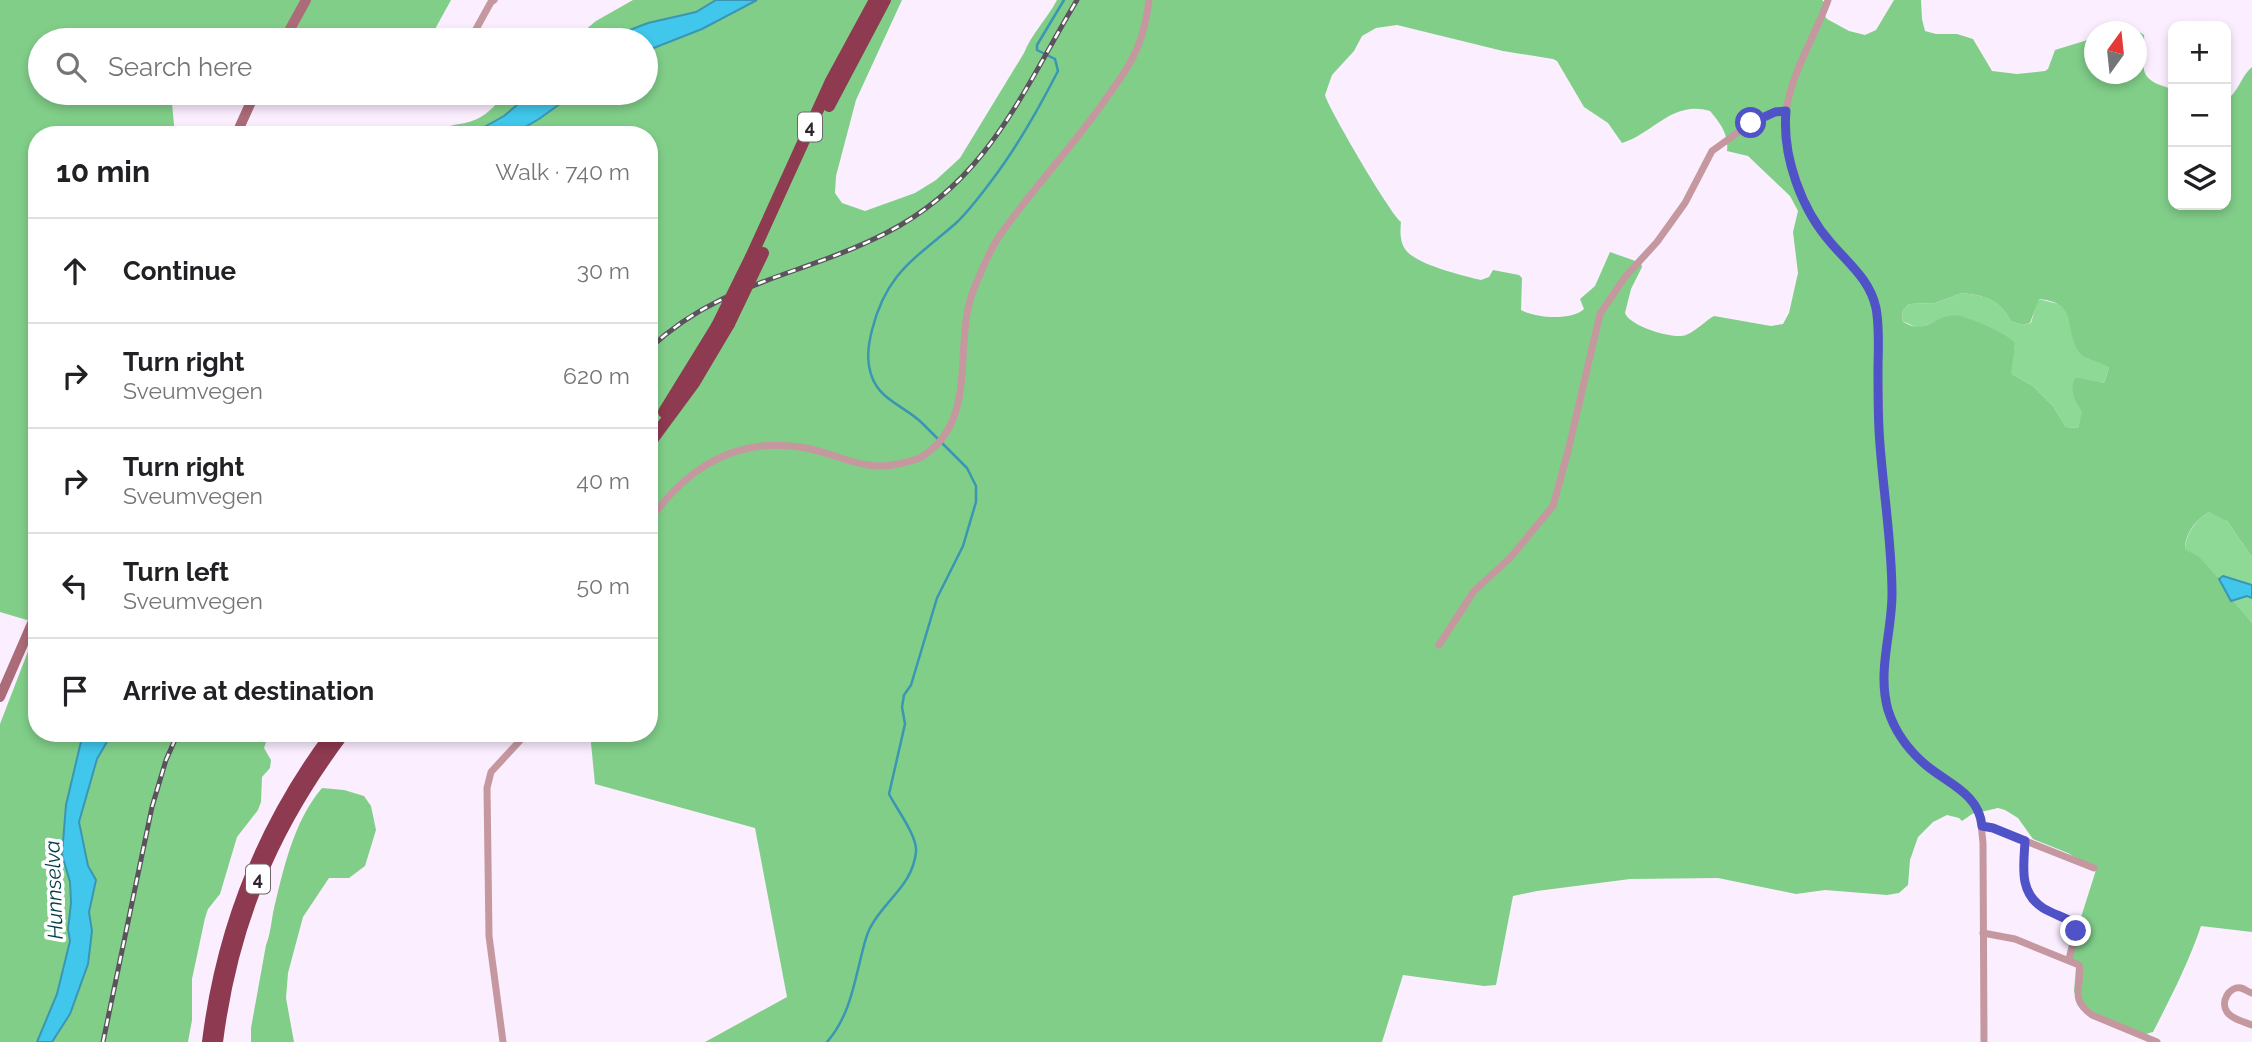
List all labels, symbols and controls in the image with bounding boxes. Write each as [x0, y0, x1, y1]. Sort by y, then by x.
north arrow [2084, 21, 2147, 84]
map controls [2168, 21, 2231, 210]
button: + [2168, 21, 2231, 84]
search box [28, 28, 658, 105]
icon: search [52, 48, 90, 86]
text: Search here [108, 52, 252, 82]
button: − [2168, 84, 2231, 147]
route start [1735, 107, 1766, 138]
road number: 4 [798, 112, 822, 142]
button: layers [2168, 147, 2231, 210]
text: 10 min [56, 154, 150, 189]
text: Walk · 740 m [495, 158, 630, 185]
icon: ahead [56, 252, 94, 290]
text: Continue [123, 256, 236, 286]
text: 30 m [577, 257, 630, 284]
text: Turn right [123, 347, 244, 377]
icon: right [56, 357, 94, 395]
text: 620 m [563, 362, 630, 389]
text: Sveumvegen [123, 377, 263, 404]
text: Turn right [123, 452, 244, 482]
icon: right [56, 462, 94, 500]
text: 40 m [576, 467, 630, 494]
text: Sveumvegen [123, 482, 263, 509]
text: Turn left [123, 557, 229, 587]
icon: left [56, 567, 94, 605]
text: 50 m [576, 572, 630, 599]
text: Sveumvegen [123, 587, 263, 614]
icon: arrive [56, 672, 94, 710]
text: Arrive at destination [123, 676, 374, 706]
water label: Hunnselva [39, 840, 68, 940]
road number: 4 [246, 864, 270, 894]
route end [2060, 915, 2091, 946]

